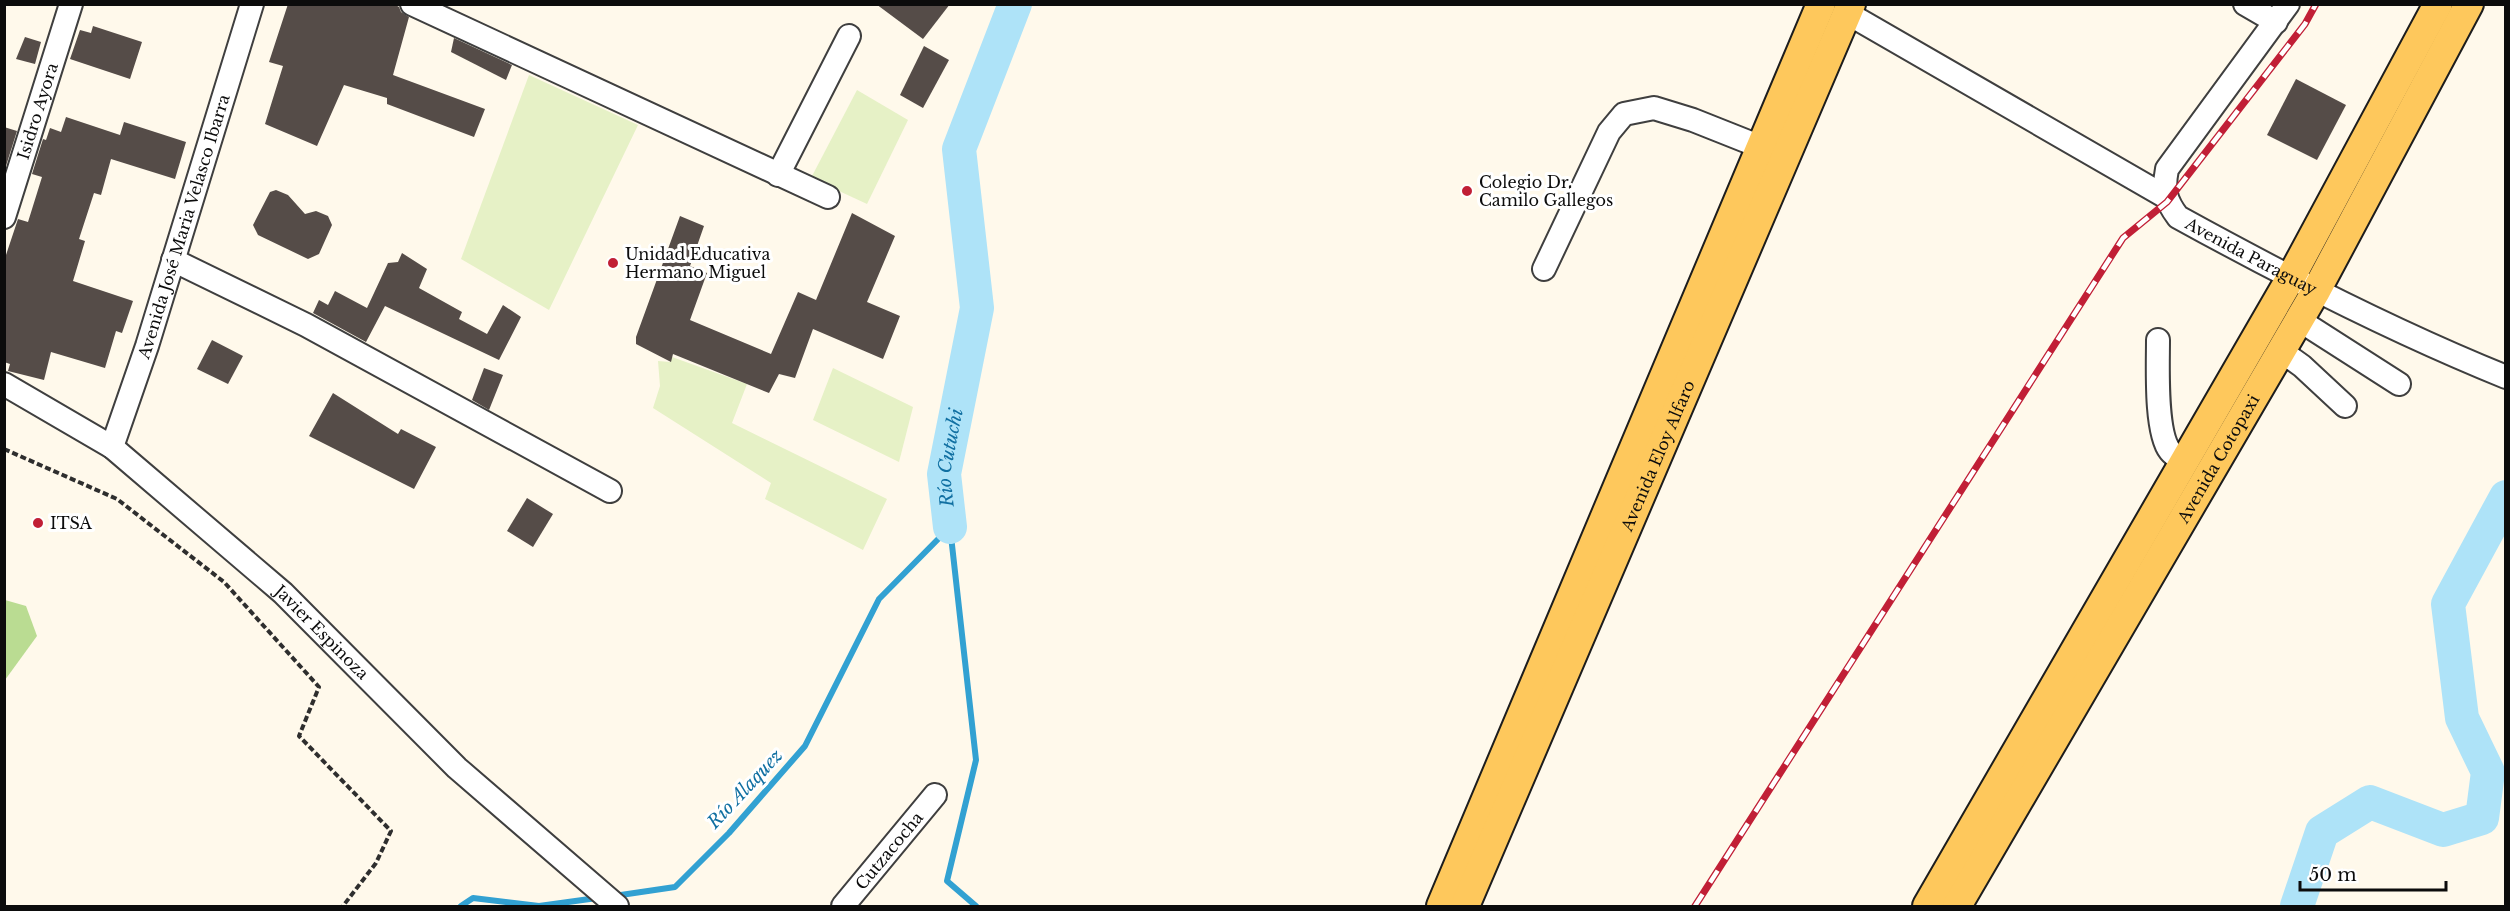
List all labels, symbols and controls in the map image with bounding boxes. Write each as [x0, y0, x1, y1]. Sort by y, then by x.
street label: Isidro Ayora [13, 60, 62, 162]
street label: Avenida José Maria Velasco Ibarra [133, 92, 234, 362]
place label: Colegio Dr. Camilo Gallegos [1479, 172, 1613, 210]
marker: Colegio Dr. Camilo Gallegos [1460, 184, 1474, 198]
street label: Avenida Paraguay [2181, 213, 2321, 299]
place label: Unidad Educativa Hermano Miguel [625, 244, 770, 282]
marker: Unidad Educativa Hermano Miguel [606, 256, 620, 270]
street label: Avenida Eloy Alfaro [1616, 377, 1699, 535]
street label: Avenida Cotopaxi [2172, 390, 2264, 527]
water label: Río Cutuchi [933, 406, 968, 509]
place label: ITSA [50, 513, 93, 533]
marker: ITSA [31, 516, 45, 530]
street label: Javier Espinoza [269, 579, 373, 684]
water label: Río Alaquez [702, 745, 787, 834]
street label: Cutzacocha [851, 808, 927, 894]
scale bar [2300, 854, 2446, 892]
text: 50 m [2309, 864, 2357, 886]

